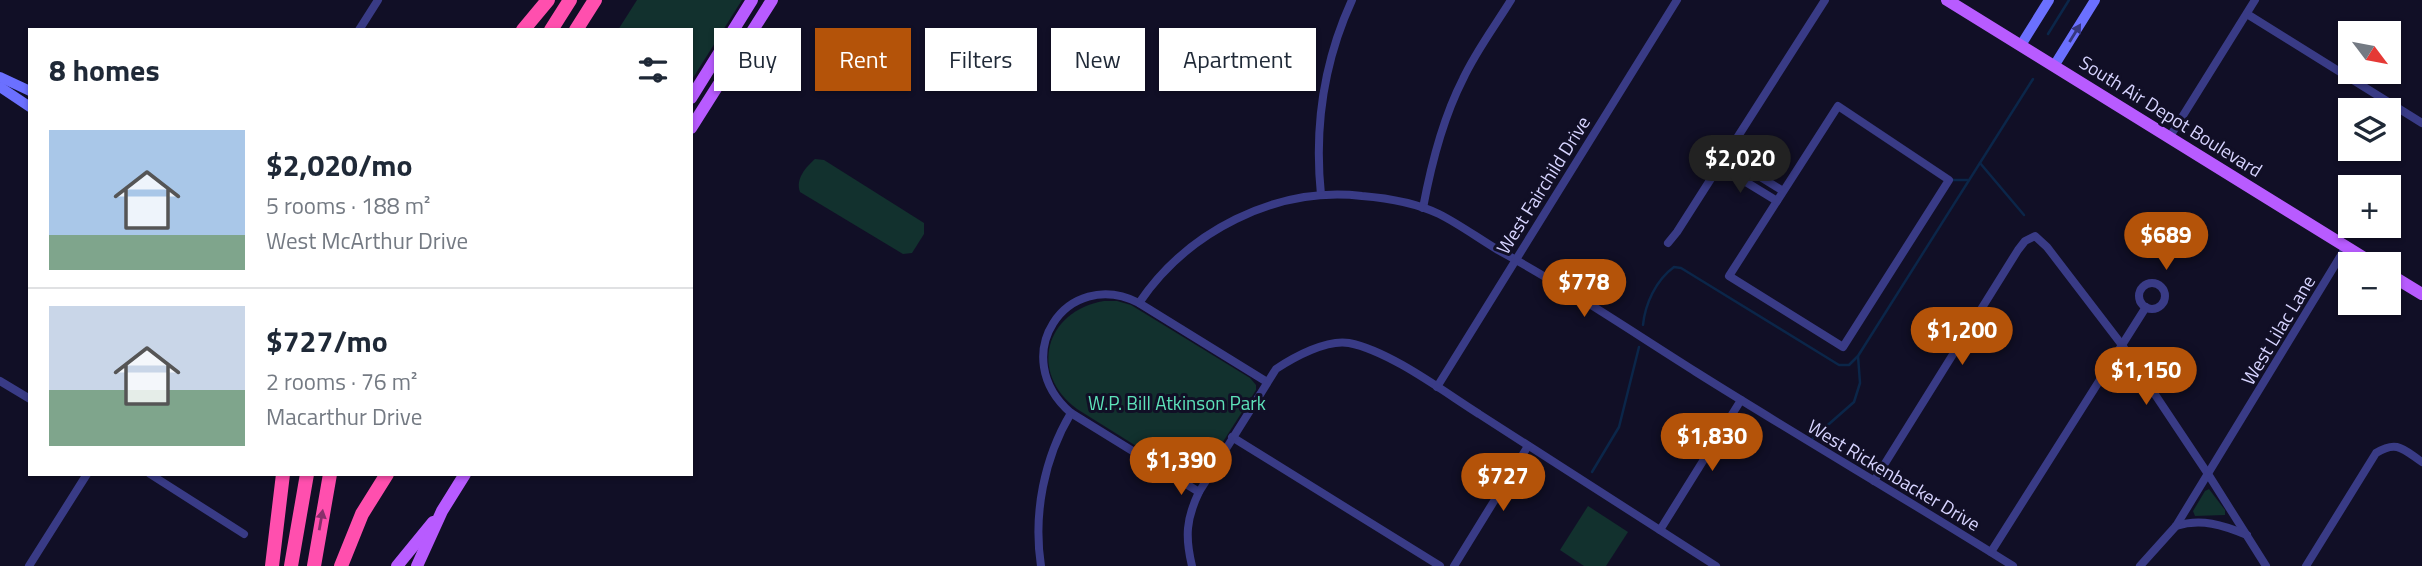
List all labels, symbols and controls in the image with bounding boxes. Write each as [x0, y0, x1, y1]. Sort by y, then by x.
north arrow [2338, 21, 2401, 84]
map controls [2338, 21, 2401, 315]
one-way arrow [2068, 23, 2081, 43]
chip: Buy [714, 28, 801, 91]
chip: Rent [815, 28, 911, 91]
chip: Filters [925, 28, 1037, 91]
chip: New [1051, 28, 1145, 91]
chip: Apartment [1159, 28, 1316, 91]
text: 8 homes [49, 47, 160, 93]
street label: South Air Depot Boulevard [2074, 47, 2268, 184]
icon: filters [634, 51, 672, 89]
button: layers [2338, 98, 2401, 161]
street label: West Fairchild Drive [1488, 110, 1597, 259]
pin: $2,020 [1683, 136, 1797, 195]
text: $2,020 [1705, 140, 1775, 175]
text: $2,020/mo [266, 142, 412, 188]
icon: home [105, 158, 189, 242]
button: + [2338, 175, 2401, 238]
text: 5 rooms · 188 m² [266, 188, 430, 223]
pin: $689 [2125, 212, 2207, 272]
text: $689 [2140, 217, 2192, 252]
text: West McArthur Drive [266, 223, 468, 258]
button: − [2338, 252, 2401, 315]
pin: $778 [1543, 260, 1625, 319]
text: $778 [1558, 264, 1610, 299]
street label: West Lilac Lane [2233, 269, 2322, 390]
pin: $1,200 [1905, 308, 2019, 367]
text: $1,200 [1927, 312, 1997, 347]
text: $727/mo [266, 318, 388, 364]
icon: home [105, 334, 189, 418]
pin: $1,150 [2089, 348, 2203, 407]
text: $1,150 [2111, 352, 2181, 387]
text: 2 rooms · 76 m² [266, 364, 417, 399]
park label: W.P. Bill Atkinson Park [1088, 388, 1266, 417]
text: Macarthur Drive [266, 399, 422, 434]
street label: West Rickenbacker Drive [1802, 411, 1986, 538]
pin: $1,830 [1655, 414, 1769, 473]
text: $1,830 [1677, 418, 1747, 453]
pin: $1,390 [1124, 438, 1238, 497]
text: $1,390 [1146, 442, 1216, 477]
pin: $727 [1462, 454, 1544, 513]
text: $727 [1477, 458, 1529, 493]
one-way arrow [316, 509, 327, 531]

